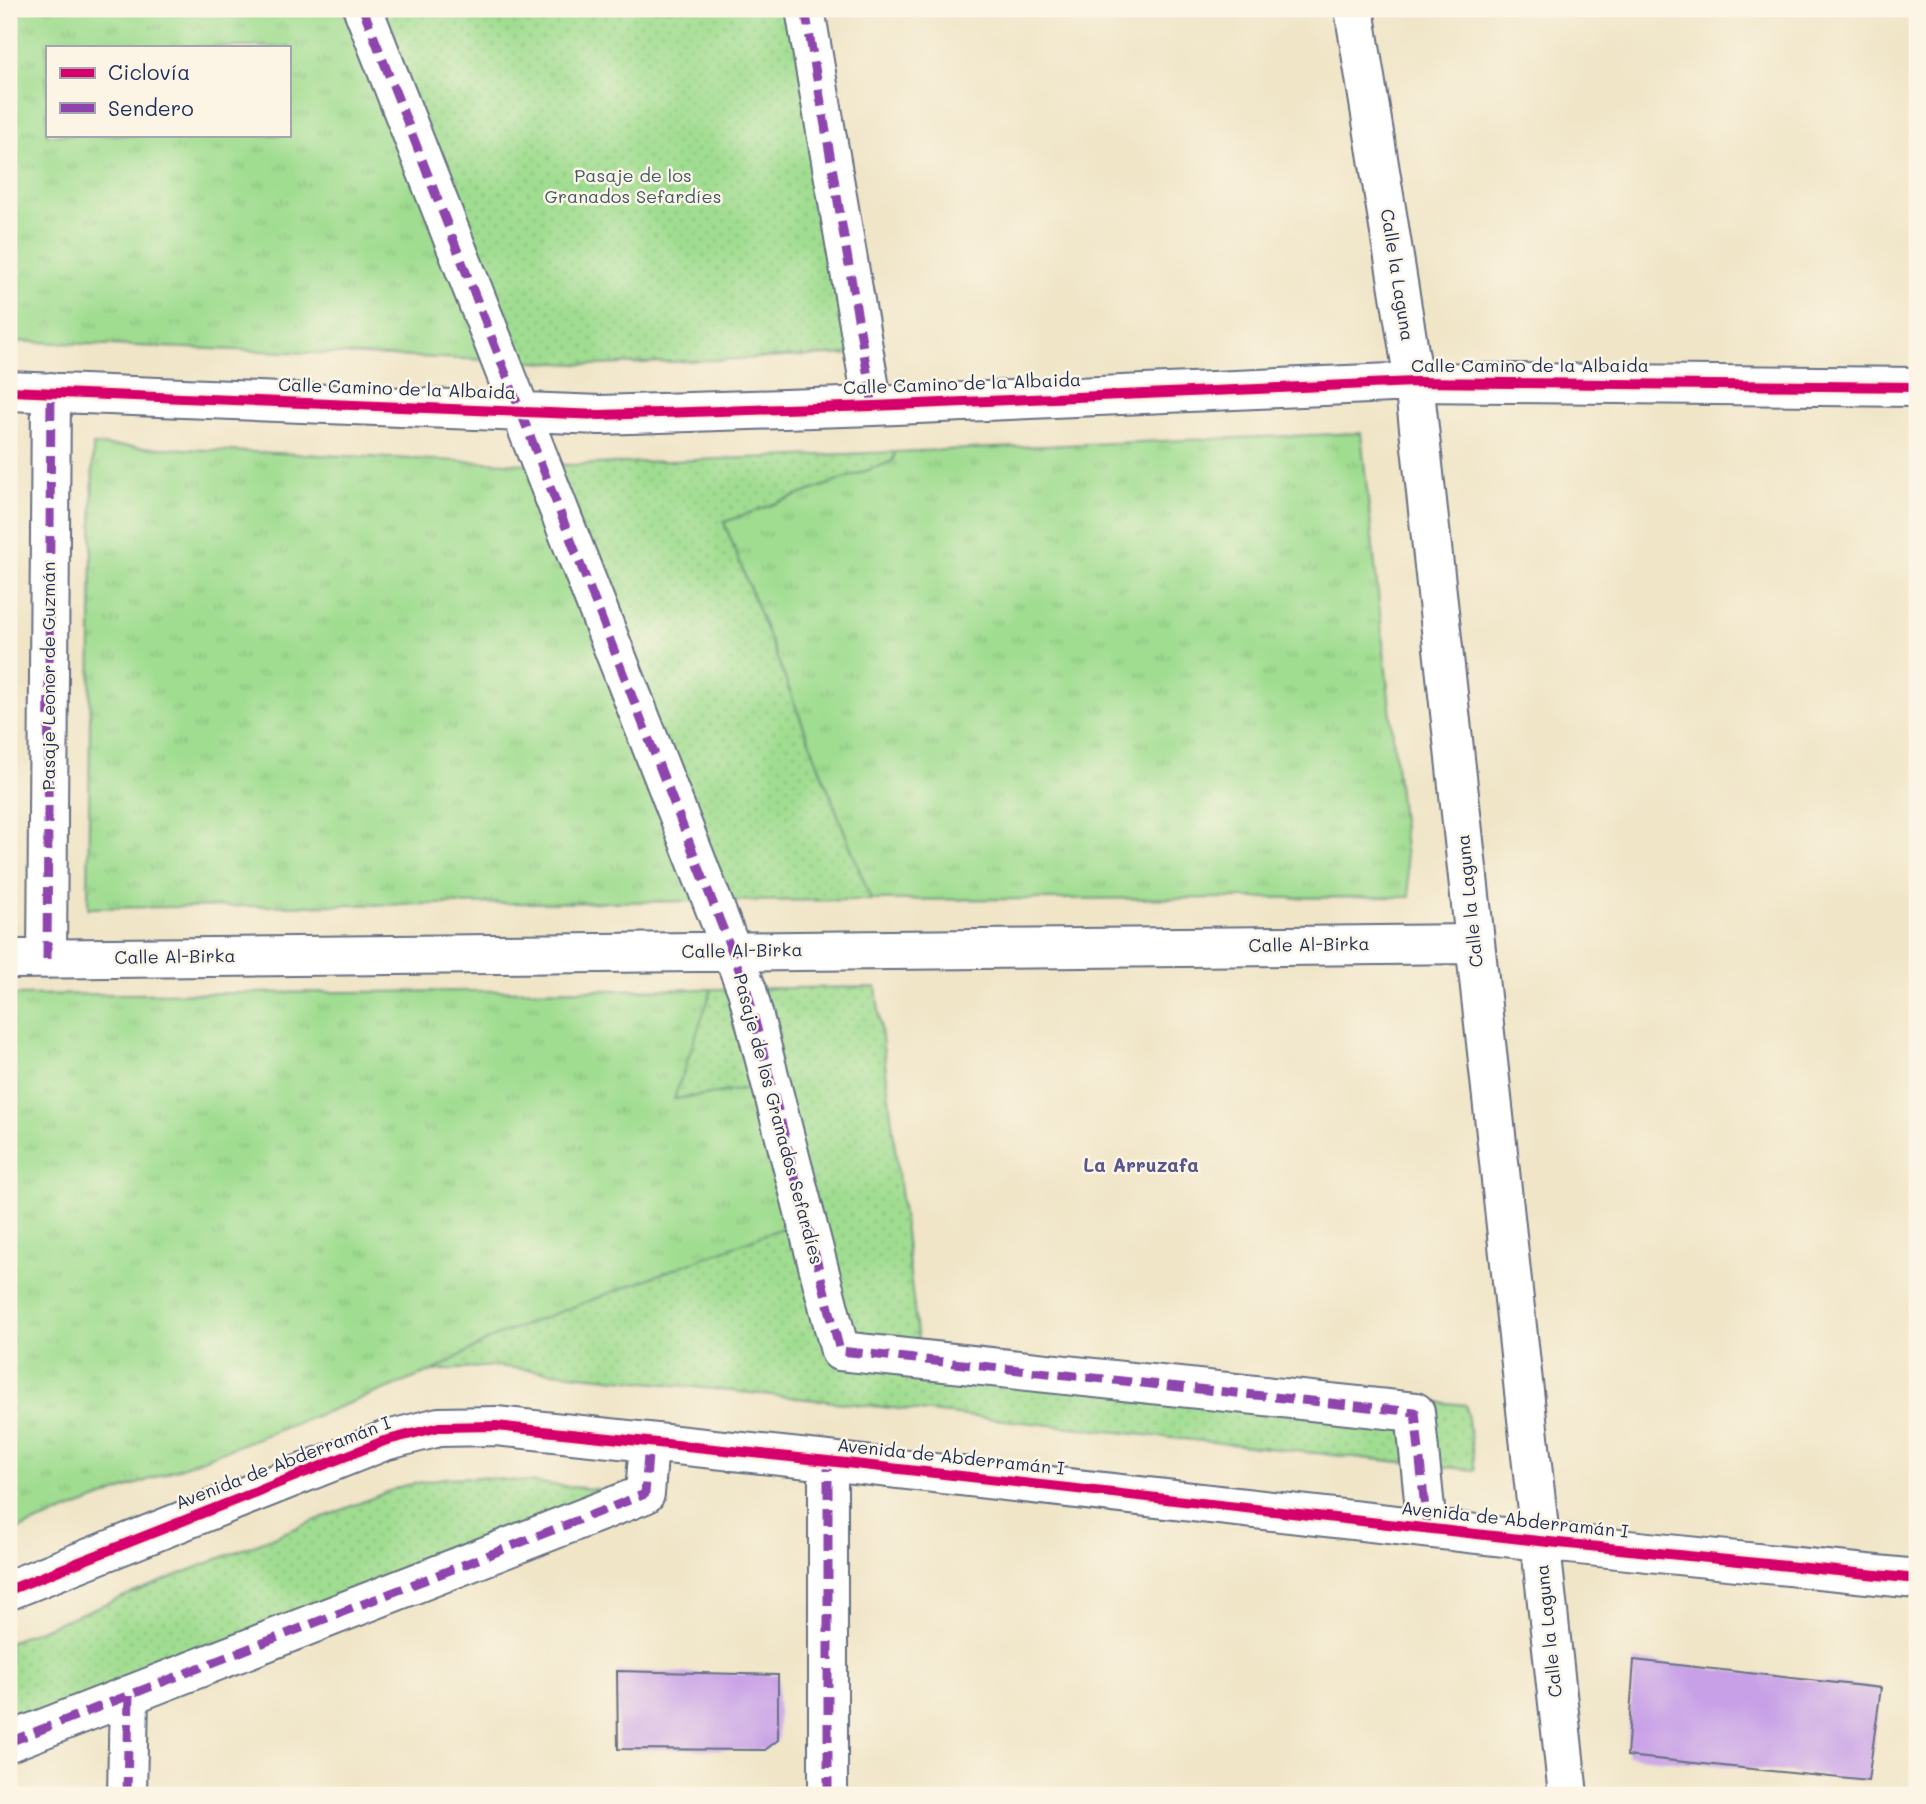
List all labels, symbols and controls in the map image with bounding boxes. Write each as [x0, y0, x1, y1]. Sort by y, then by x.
legend [46, 46, 290, 136]
text: Ciclovía [108, 58, 190, 85]
text: Sendero [108, 94, 194, 121]
park label: Pasaje de los Granados Sefardíes [545, 163, 721, 208]
street label: Calle la Laguna [1376, 207, 1420, 343]
street label: Calle Camino de la Albaida [1411, 353, 1649, 377]
street label: Calle Camino de la Albaida [843, 367, 1081, 399]
street label: Calle Camino de la Albaida [278, 372, 516, 404]
street label: Pasaje Leonor de Guzmán [36, 562, 60, 790]
street label: Calle la Laguna [1450, 833, 1488, 969]
street label: Calle Al-Birka [1248, 931, 1370, 957]
street label: Calle Al-Birka [681, 937, 803, 963]
street label: Calle Al-Birka [114, 943, 236, 969]
street label: Pasaje de los Granados Sefardíes [729, 971, 829, 1267]
district label: La Arruzafa [1083, 1152, 1199, 1177]
street label: Avenida de Abderramán I [172, 1410, 394, 1514]
street label: Avenida de Abderramán I [836, 1432, 1066, 1480]
street label: Avenida de Abderramán I [1400, 1495, 1630, 1543]
street label: Calle la Laguna [1529, 1563, 1567, 1699]

